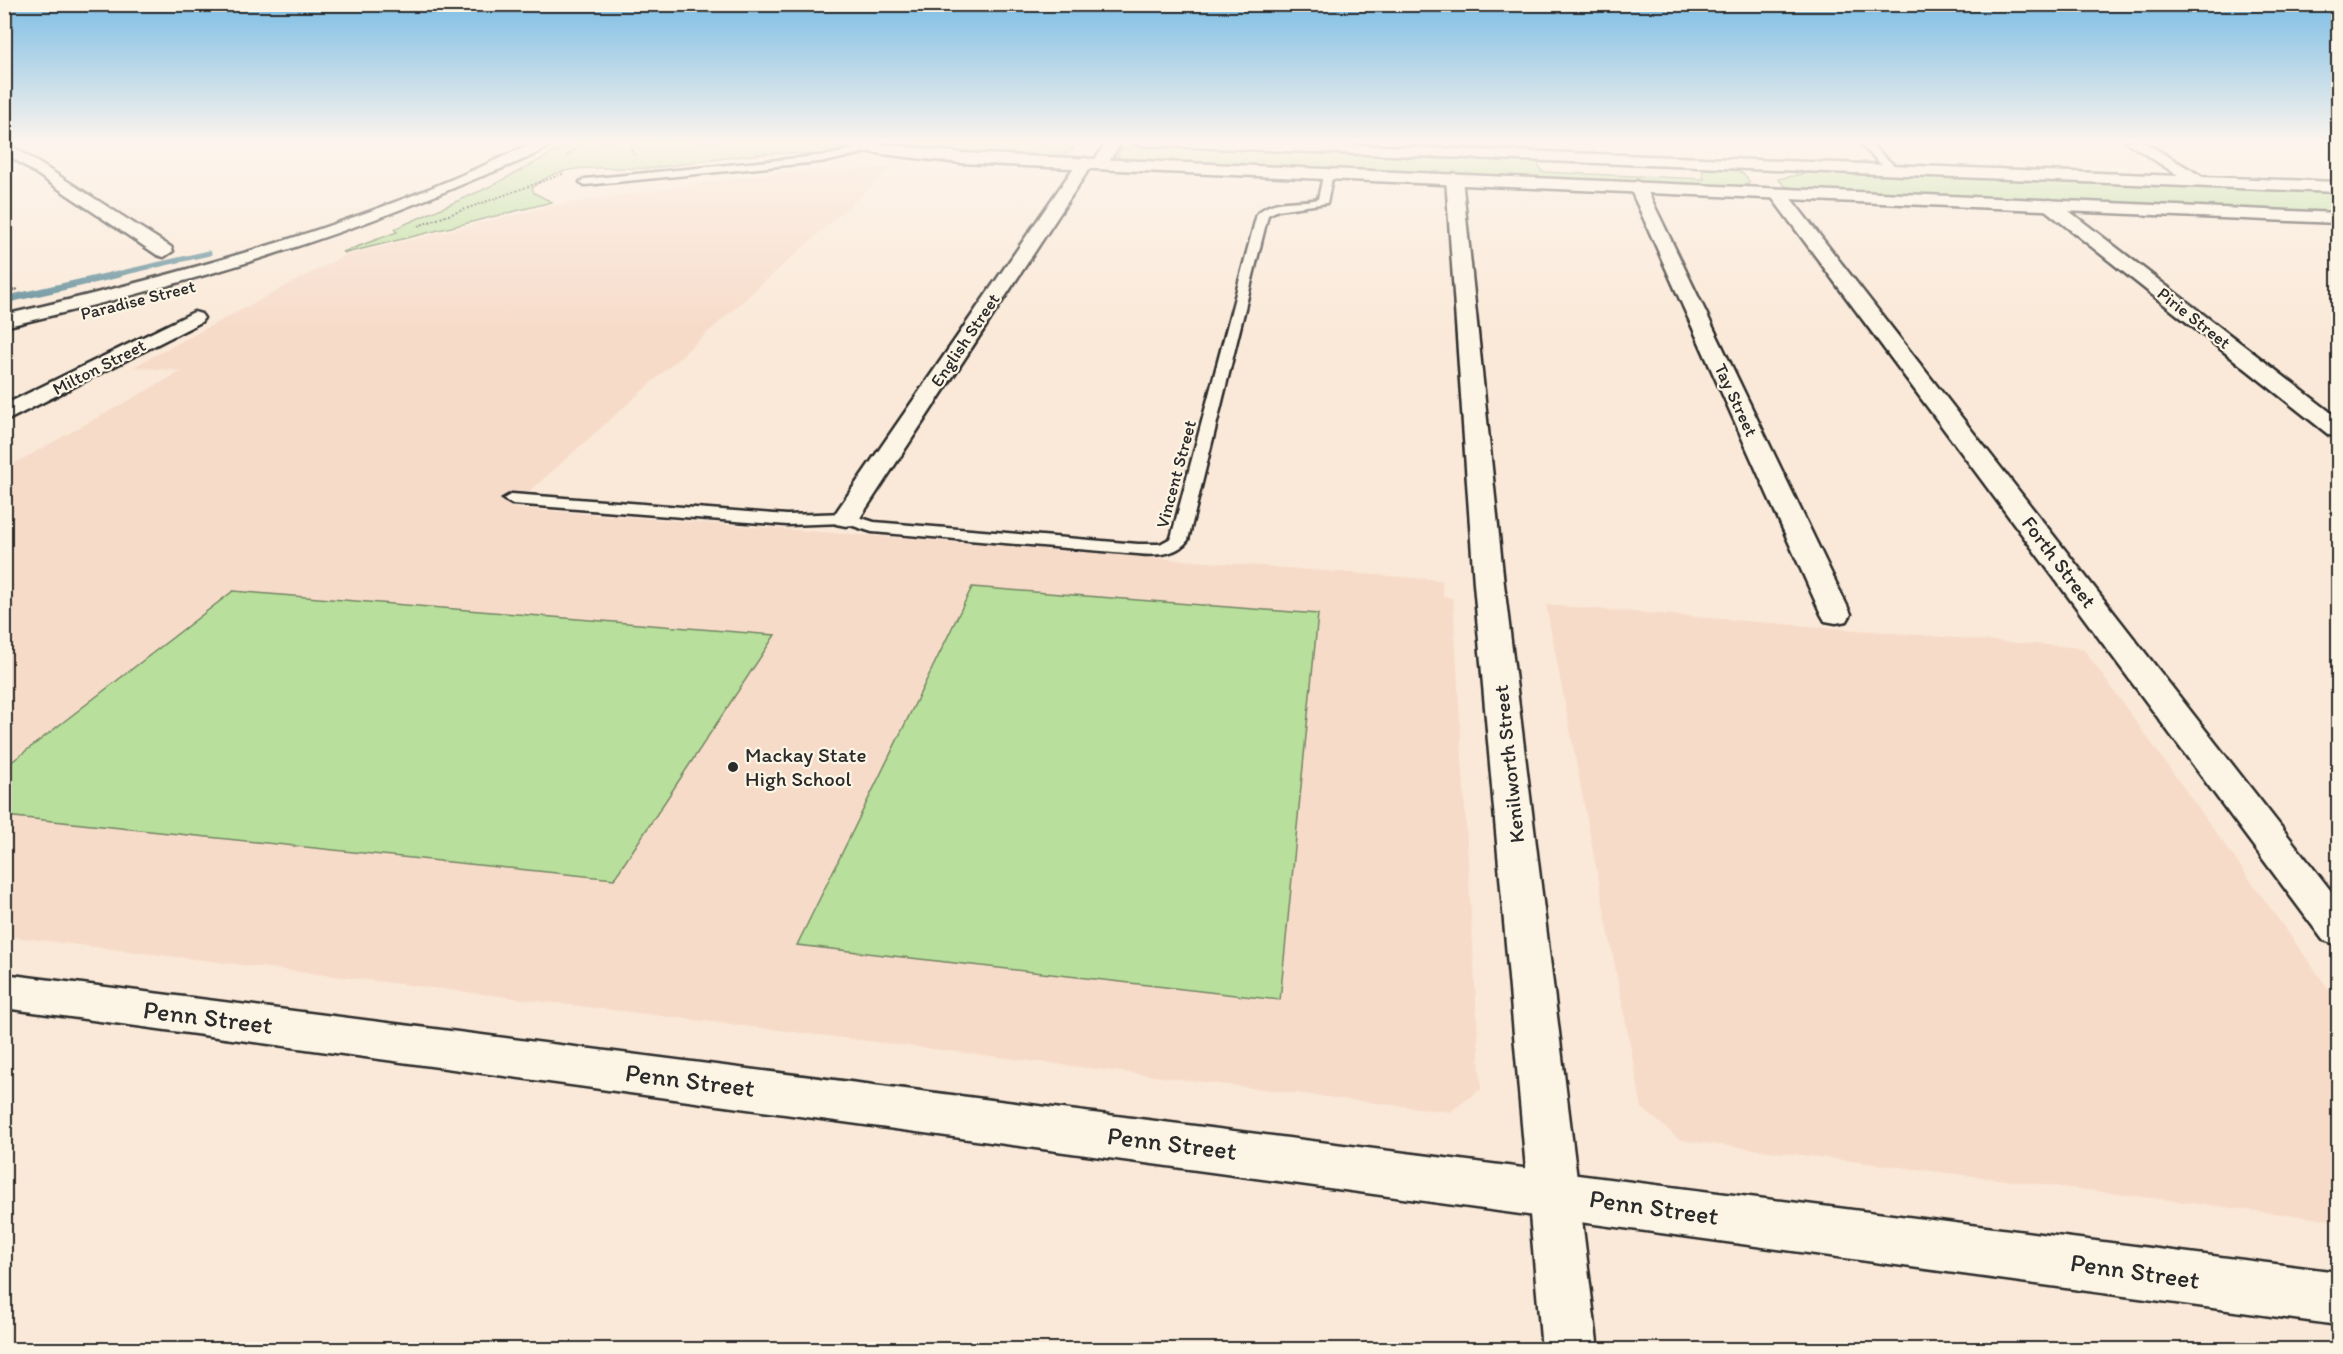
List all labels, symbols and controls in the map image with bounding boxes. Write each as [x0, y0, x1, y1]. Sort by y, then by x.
street label: Paradise Street [78, 275, 198, 325]
street label: Pirie Street [2153, 282, 2235, 354]
street label: English Street [926, 289, 1004, 391]
street label: Milton Street [49, 334, 149, 400]
street label: Tay Street [1710, 360, 1763, 440]
street label: Vincent Street [1151, 417, 1201, 530]
street label: Forth Street [2017, 511, 2102, 613]
street label: Kenilworth Street [1488, 684, 1529, 844]
place label: Mackay State High School [745, 742, 866, 791]
marker: Mackay State High School [726, 760, 740, 774]
street label: Penn Street [142, 993, 275, 1041]
street label: Penn Street [624, 1056, 757, 1104]
street label: Penn Street [1106, 1119, 1239, 1167]
street label: Penn Street [1587, 1182, 1721, 1232]
street label: Penn Street [2068, 1246, 2202, 1296]

